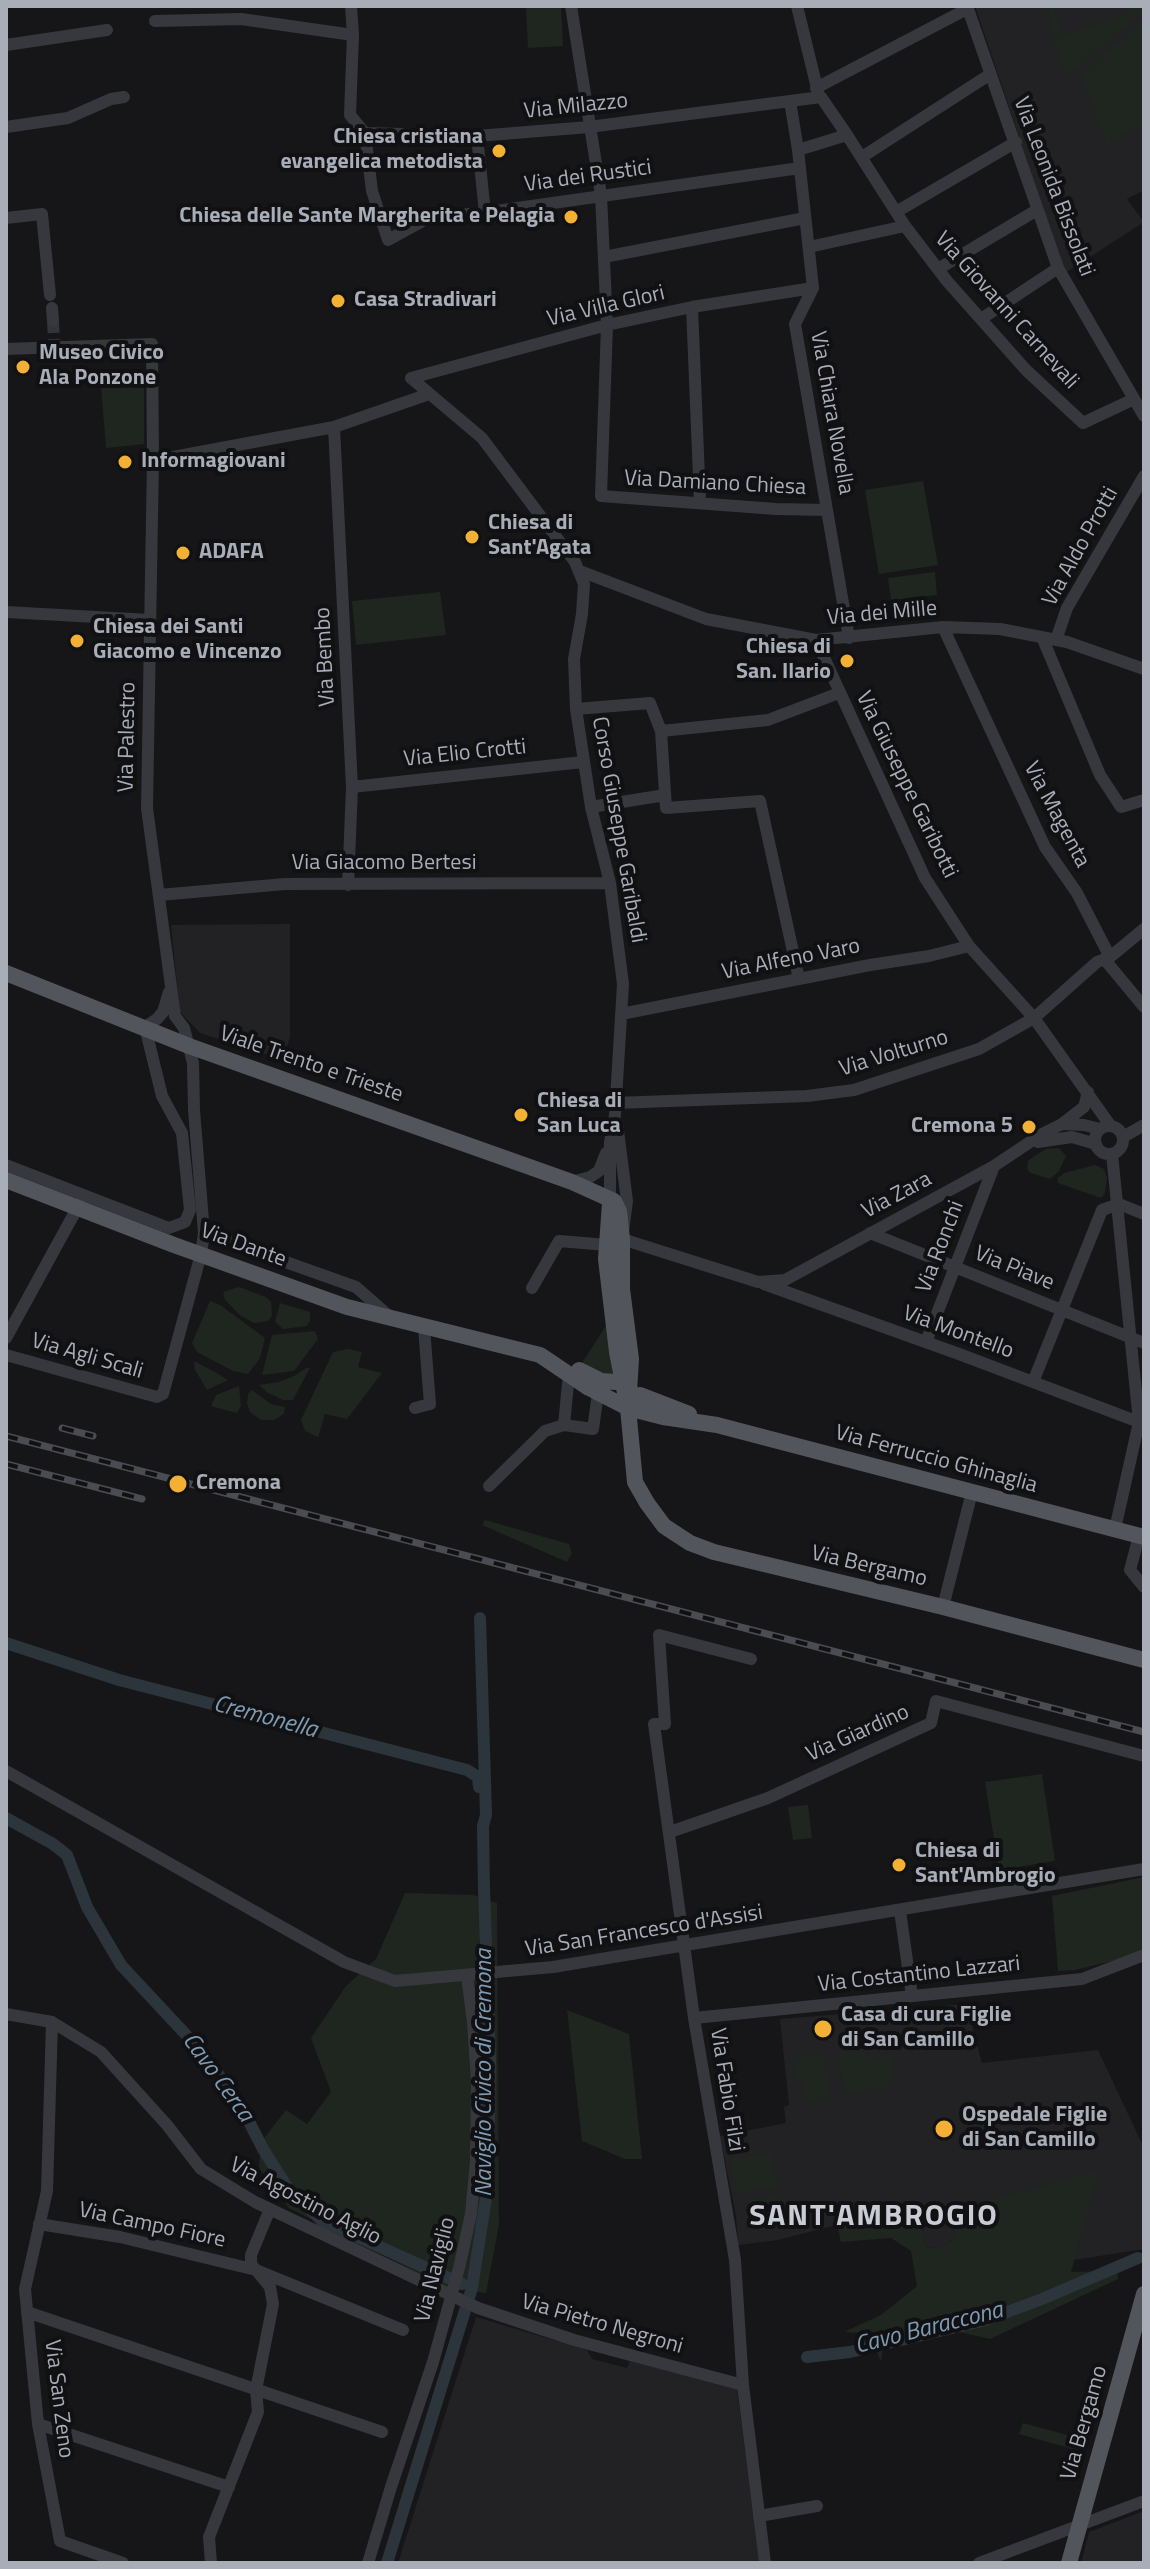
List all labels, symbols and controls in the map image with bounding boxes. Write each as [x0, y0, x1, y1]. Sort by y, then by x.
street label: Via Milazzo [523, 88, 629, 126]
street label: Via Leonida Bissolati [1007, 94, 1099, 280]
place label: Chiesa cristiana evangelica metodista [280, 125, 483, 176]
marker: Chiesa cristiana evangelica metodista [490, 142, 508, 160]
street label: Via dei Rustici [523, 155, 653, 199]
place label: Chiesa delle Sante Margherita e Pelagia [179, 204, 555, 230]
marker: Chiesa delle Sante Margherita e Pelagia [562, 208, 580, 226]
street label: Via Giovanni Carnevali [928, 227, 1084, 395]
street label: Via Villa Glori [545, 281, 667, 333]
place label: Casa Stradivari [354, 288, 497, 314]
marker: Casa Stradivari [329, 292, 347, 310]
street label: Via Chiara Novella [804, 329, 858, 497]
place label: Museo Civico Ala Ponzone [39, 341, 164, 392]
marker: Museo Civico Ala Ponzone [14, 358, 32, 376]
place label: Informagiovani [141, 449, 286, 475]
marker: Informagiovani [116, 453, 134, 471]
street label: Via Damiano Chiesa [623, 466, 807, 502]
street label: Via Aldo Protti [1037, 483, 1125, 611]
place label: Chiesa di Sant'Agata [488, 511, 591, 562]
marker: Chiesa di Sant'Agata [463, 528, 481, 546]
place label: ADAFA [199, 540, 264, 566]
marker: ADAFA [174, 544, 192, 562]
street label: Via dei Mille [826, 596, 938, 632]
street label: Via Bembo [310, 607, 342, 707]
place label: Chiesa dei Santi Giacomo e Vincenzo [93, 615, 282, 666]
marker: Chiesa dei Santi Giacomo e Vincenzo [68, 632, 86, 650]
place label: Chiesa di San. Ilario [736, 635, 831, 686]
marker: Chiesa di San. Ilario [838, 652, 856, 670]
street label: Via Palestro [114, 681, 142, 793]
street label: Via Giuseppe Garibotti [849, 687, 963, 883]
street label: Corso Giuseppe Garibaldi [585, 715, 651, 945]
street label: Via Elio Crotti [402, 734, 528, 774]
street label: Via Magenta [1017, 758, 1095, 872]
street label: Via Giacomo Bertesi [292, 851, 476, 877]
street label: Via Alfeno Varo [720, 934, 862, 986]
street label: Viale Trento e Trieste [216, 1021, 406, 1109]
street label: Via Volturno [836, 1025, 952, 1083]
place label: Chiesa di San Luca [537, 1089, 622, 1140]
marker: Chiesa di San Luca [512, 1106, 530, 1124]
place label: Cremona 5 [911, 1114, 1013, 1140]
marker: Cremona 5 [1020, 1118, 1038, 1136]
street label: Via Zara [858, 1167, 936, 1225]
street label: Via Ronchi [911, 1197, 971, 1297]
street label: Via Dante [197, 1218, 289, 1274]
street label: Via Piave [970, 1241, 1058, 1297]
street label: Via Montello [899, 1301, 1017, 1365]
street label: Via Agli Scali [28, 1328, 146, 1386]
street label: Via Ferruccio Ghinaglia [832, 1420, 1040, 1500]
place label: Cremona [196, 1471, 281, 1497]
marker: Cremona [167, 1473, 189, 1495]
street label: Via Bergamo [809, 1541, 929, 1593]
water label: Cremonella [210, 1690, 320, 1746]
street label: Via Giardino [802, 1700, 914, 1768]
place label: Chiesa di Sant'Ambrogio [915, 1839, 1056, 1890]
marker: Chiesa di Sant'Ambrogio [890, 1856, 908, 1874]
street label: Via San Francesco d'Assisi [523, 1900, 765, 1964]
water label: Naviglio Civico di Cremona [471, 1949, 499, 2197]
street label: Via Costantino Lazzari [816, 1951, 1022, 1999]
place label: Casa di cura Figlie di San Camillo [841, 2003, 1011, 2054]
marker: Casa di cura Figlie di San Camillo [812, 2018, 834, 2040]
street label: Via Fabio Filzi [703, 2026, 749, 2154]
water label: Cavo Cerca [175, 2028, 259, 2128]
place label: Ospedale Figlie di San Camillo [962, 2103, 1107, 2154]
marker: Ospedale Figlie di San Camillo [933, 2118, 955, 2140]
street label: Via Agostino Aglio [225, 2153, 385, 2251]
street label: Via Campo Fiore [76, 2198, 228, 2254]
district label: SANT'AMBROGIO [749, 2200, 999, 2236]
street label: Via Naviglio [410, 2215, 462, 2325]
street label: Via Pietro Negroni [518, 2289, 686, 2361]
water label: Cavo Baraccona [852, 2297, 1006, 2361]
street label: Via San Zeno [38, 2338, 78, 2460]
street label: Via Bergamo [1056, 2363, 1114, 2483]

